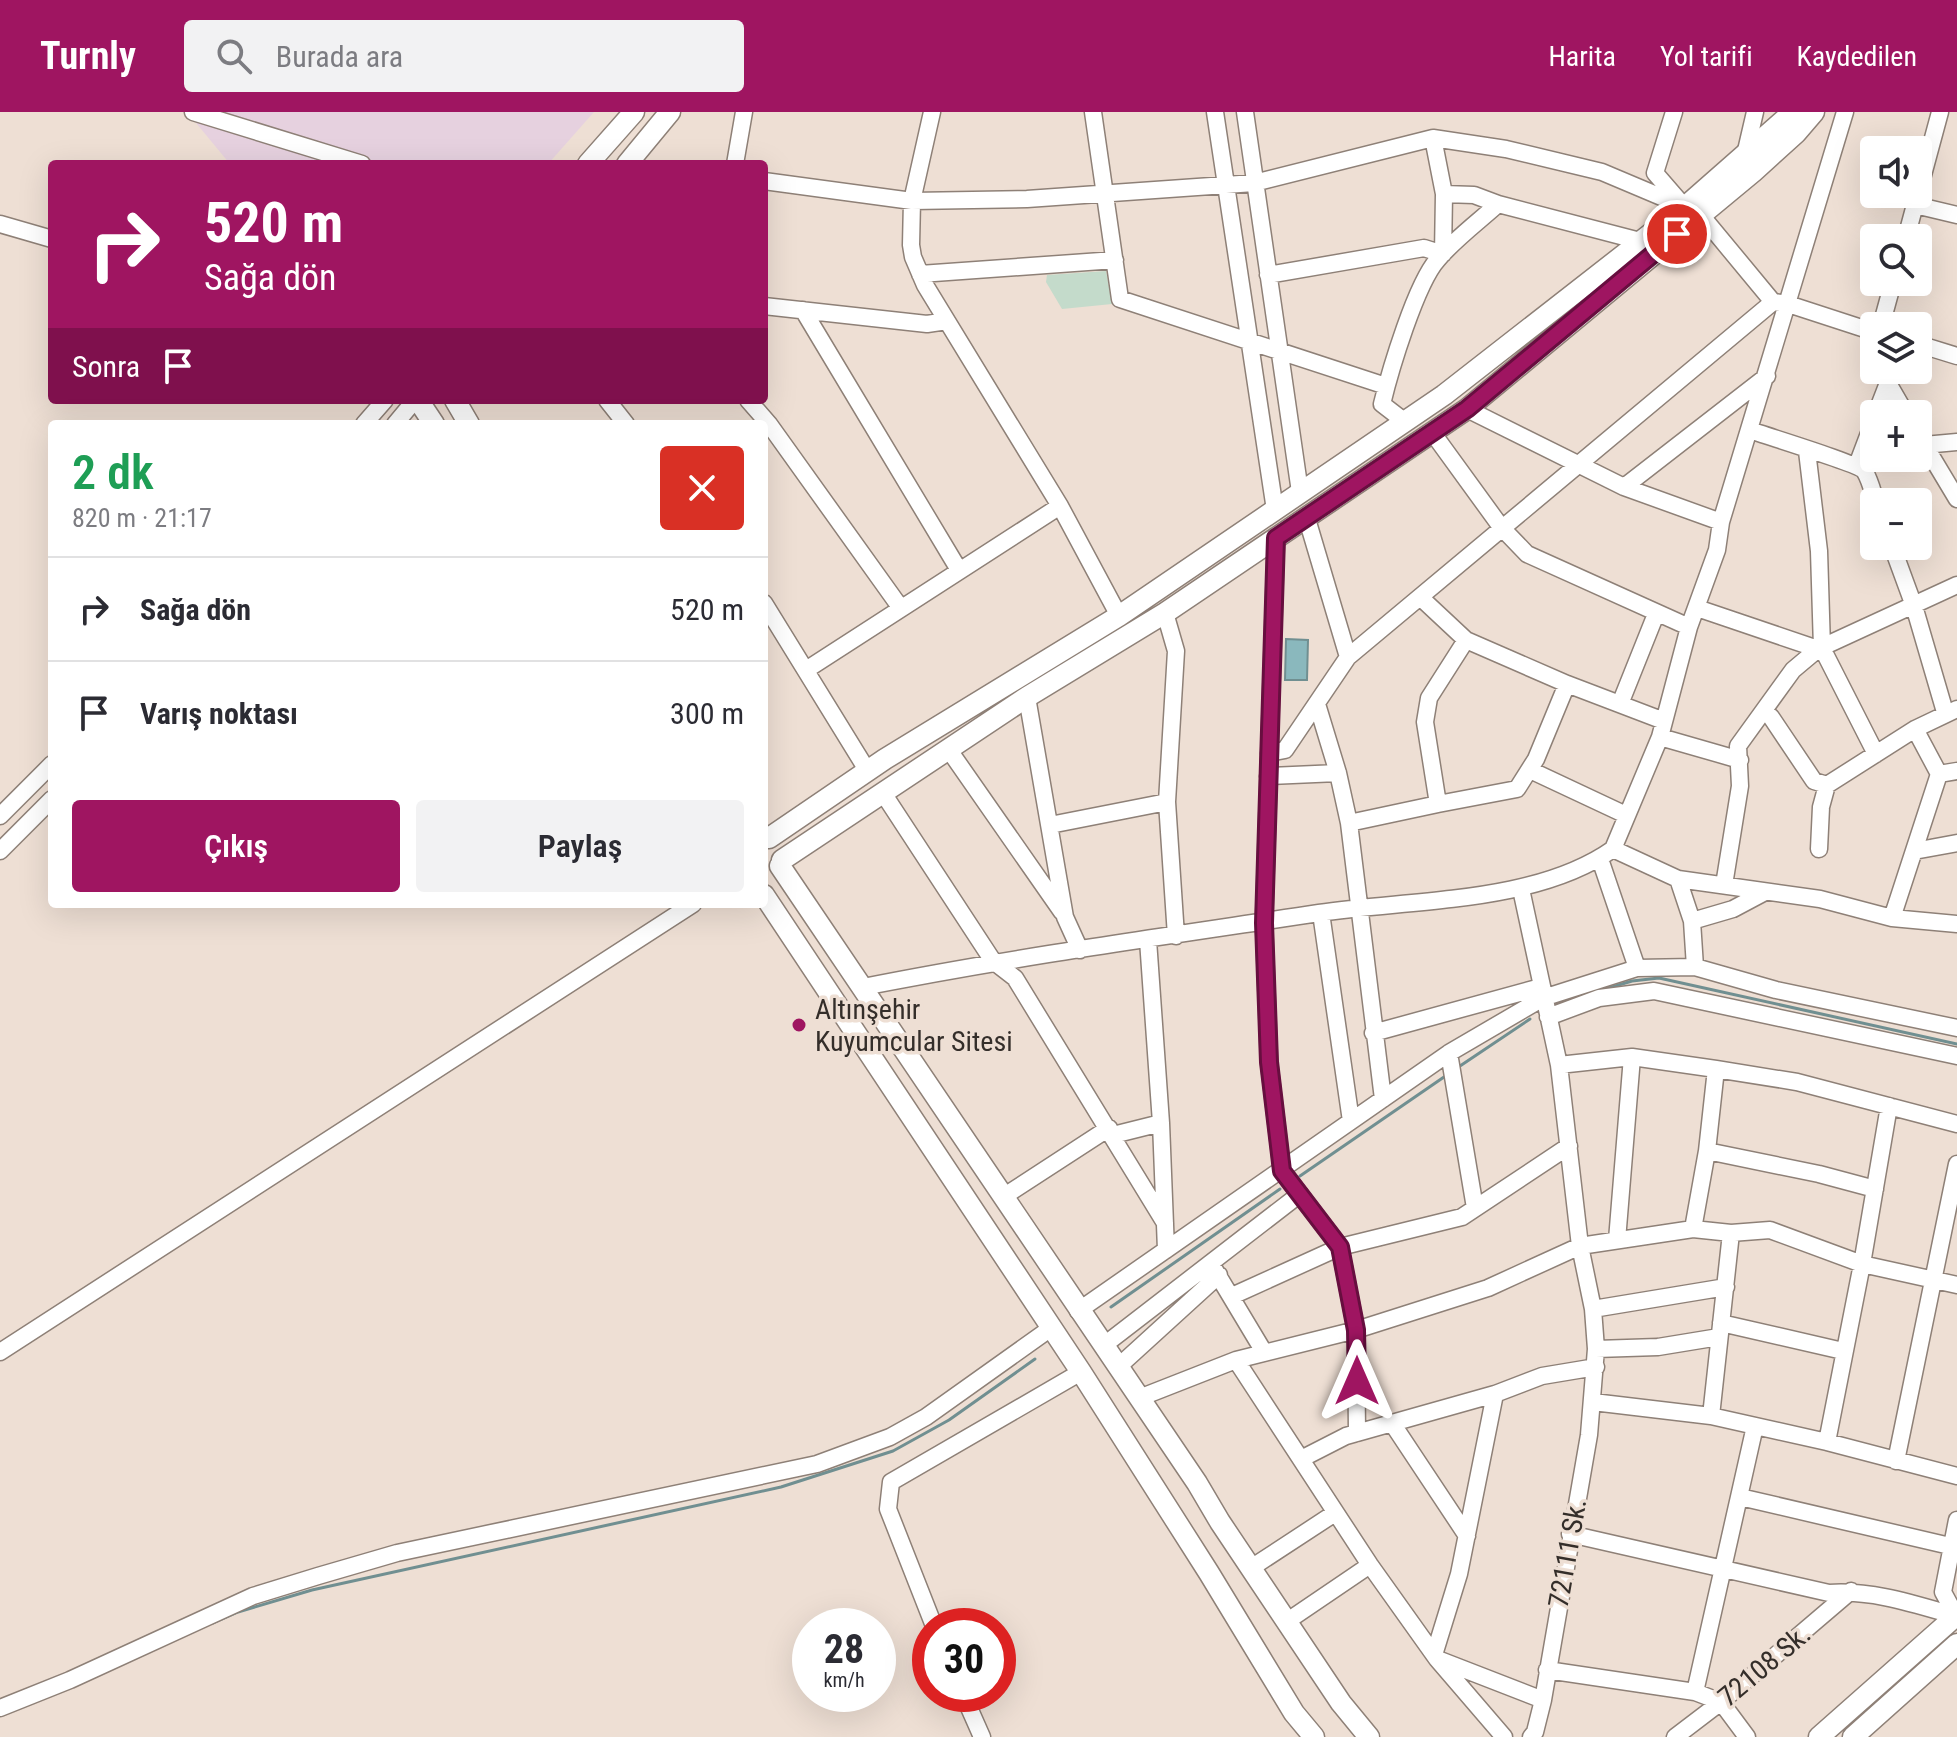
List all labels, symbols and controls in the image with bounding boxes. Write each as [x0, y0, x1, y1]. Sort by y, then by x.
search box [184, 20, 744, 92]
text: Turnly [40, 34, 136, 78]
icon: search [212, 34, 256, 78]
text: Burada ara [276, 39, 403, 74]
text: Harita [1548, 40, 1616, 73]
text: Yol tarifi [1660, 40, 1753, 73]
text: Kaydedilen [1797, 40, 1917, 73]
map controls [1860, 136, 1932, 560]
button: sound [1860, 136, 1932, 208]
text: 520 m [204, 190, 343, 256]
icon: right [72, 192, 176, 296]
pin [1643, 200, 1711, 268]
icon: arrive [1655, 212, 1699, 256]
button: search [1860, 224, 1932, 296]
text: Sağa dön [204, 257, 337, 299]
button: layers [1860, 312, 1932, 384]
icon: arrive [156, 344, 200, 388]
text: Sonra [72, 349, 140, 384]
button: + [1860, 400, 1932, 472]
text: 2 dk [72, 444, 154, 501]
button: close [660, 446, 744, 530]
button: − [1860, 488, 1932, 560]
text: 820 m · 21:17 [72, 503, 212, 533]
icon: right [72, 587, 116, 631]
text: Sağa dön [140, 592, 251, 627]
text: 520 m [670, 592, 744, 627]
icon: arrive [72, 691, 116, 735]
text: Varış noktası [140, 696, 298, 731]
text: 300 m [670, 696, 744, 731]
button: Çıkış [72, 800, 400, 892]
button: Paylaş [416, 800, 744, 892]
place label: Altınşehir Kuyumcular Sitesi [815, 993, 1013, 1058]
marker: Altınşehir Kuyumcular Sitesi [790, 1016, 808, 1034]
position arrow [1315, 1339, 1399, 1423]
street label: 72111 Sk. [1542, 1496, 1593, 1610]
speed limit sign: 30 [912, 1608, 1016, 1712]
street label: 72108 Sk. [1712, 1617, 1817, 1713]
text: 28 [824, 1626, 864, 1673]
text: km/h [823, 1668, 865, 1692]

